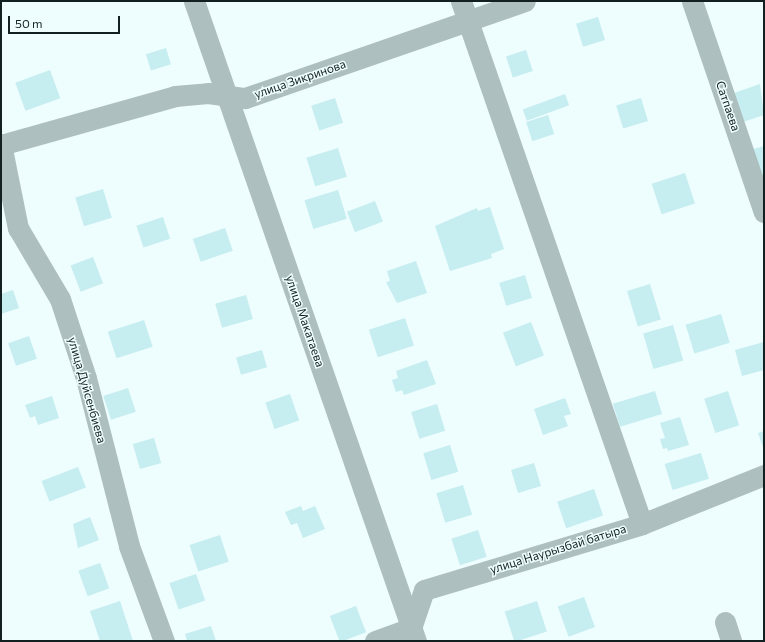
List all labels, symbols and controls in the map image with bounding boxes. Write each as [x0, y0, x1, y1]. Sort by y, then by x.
scale bar [10, 8, 122, 34]
text: 50 m [15, 16, 43, 30]
street label: улица Зикринова [252, 57, 348, 101]
street label: Сатпаева [713, 79, 743, 133]
street label: улица Макатаева [283, 273, 327, 369]
street label: улица Дуйсенбиева [65, 335, 109, 445]
street label: улица Наурызбай батыра [488, 521, 628, 577]

